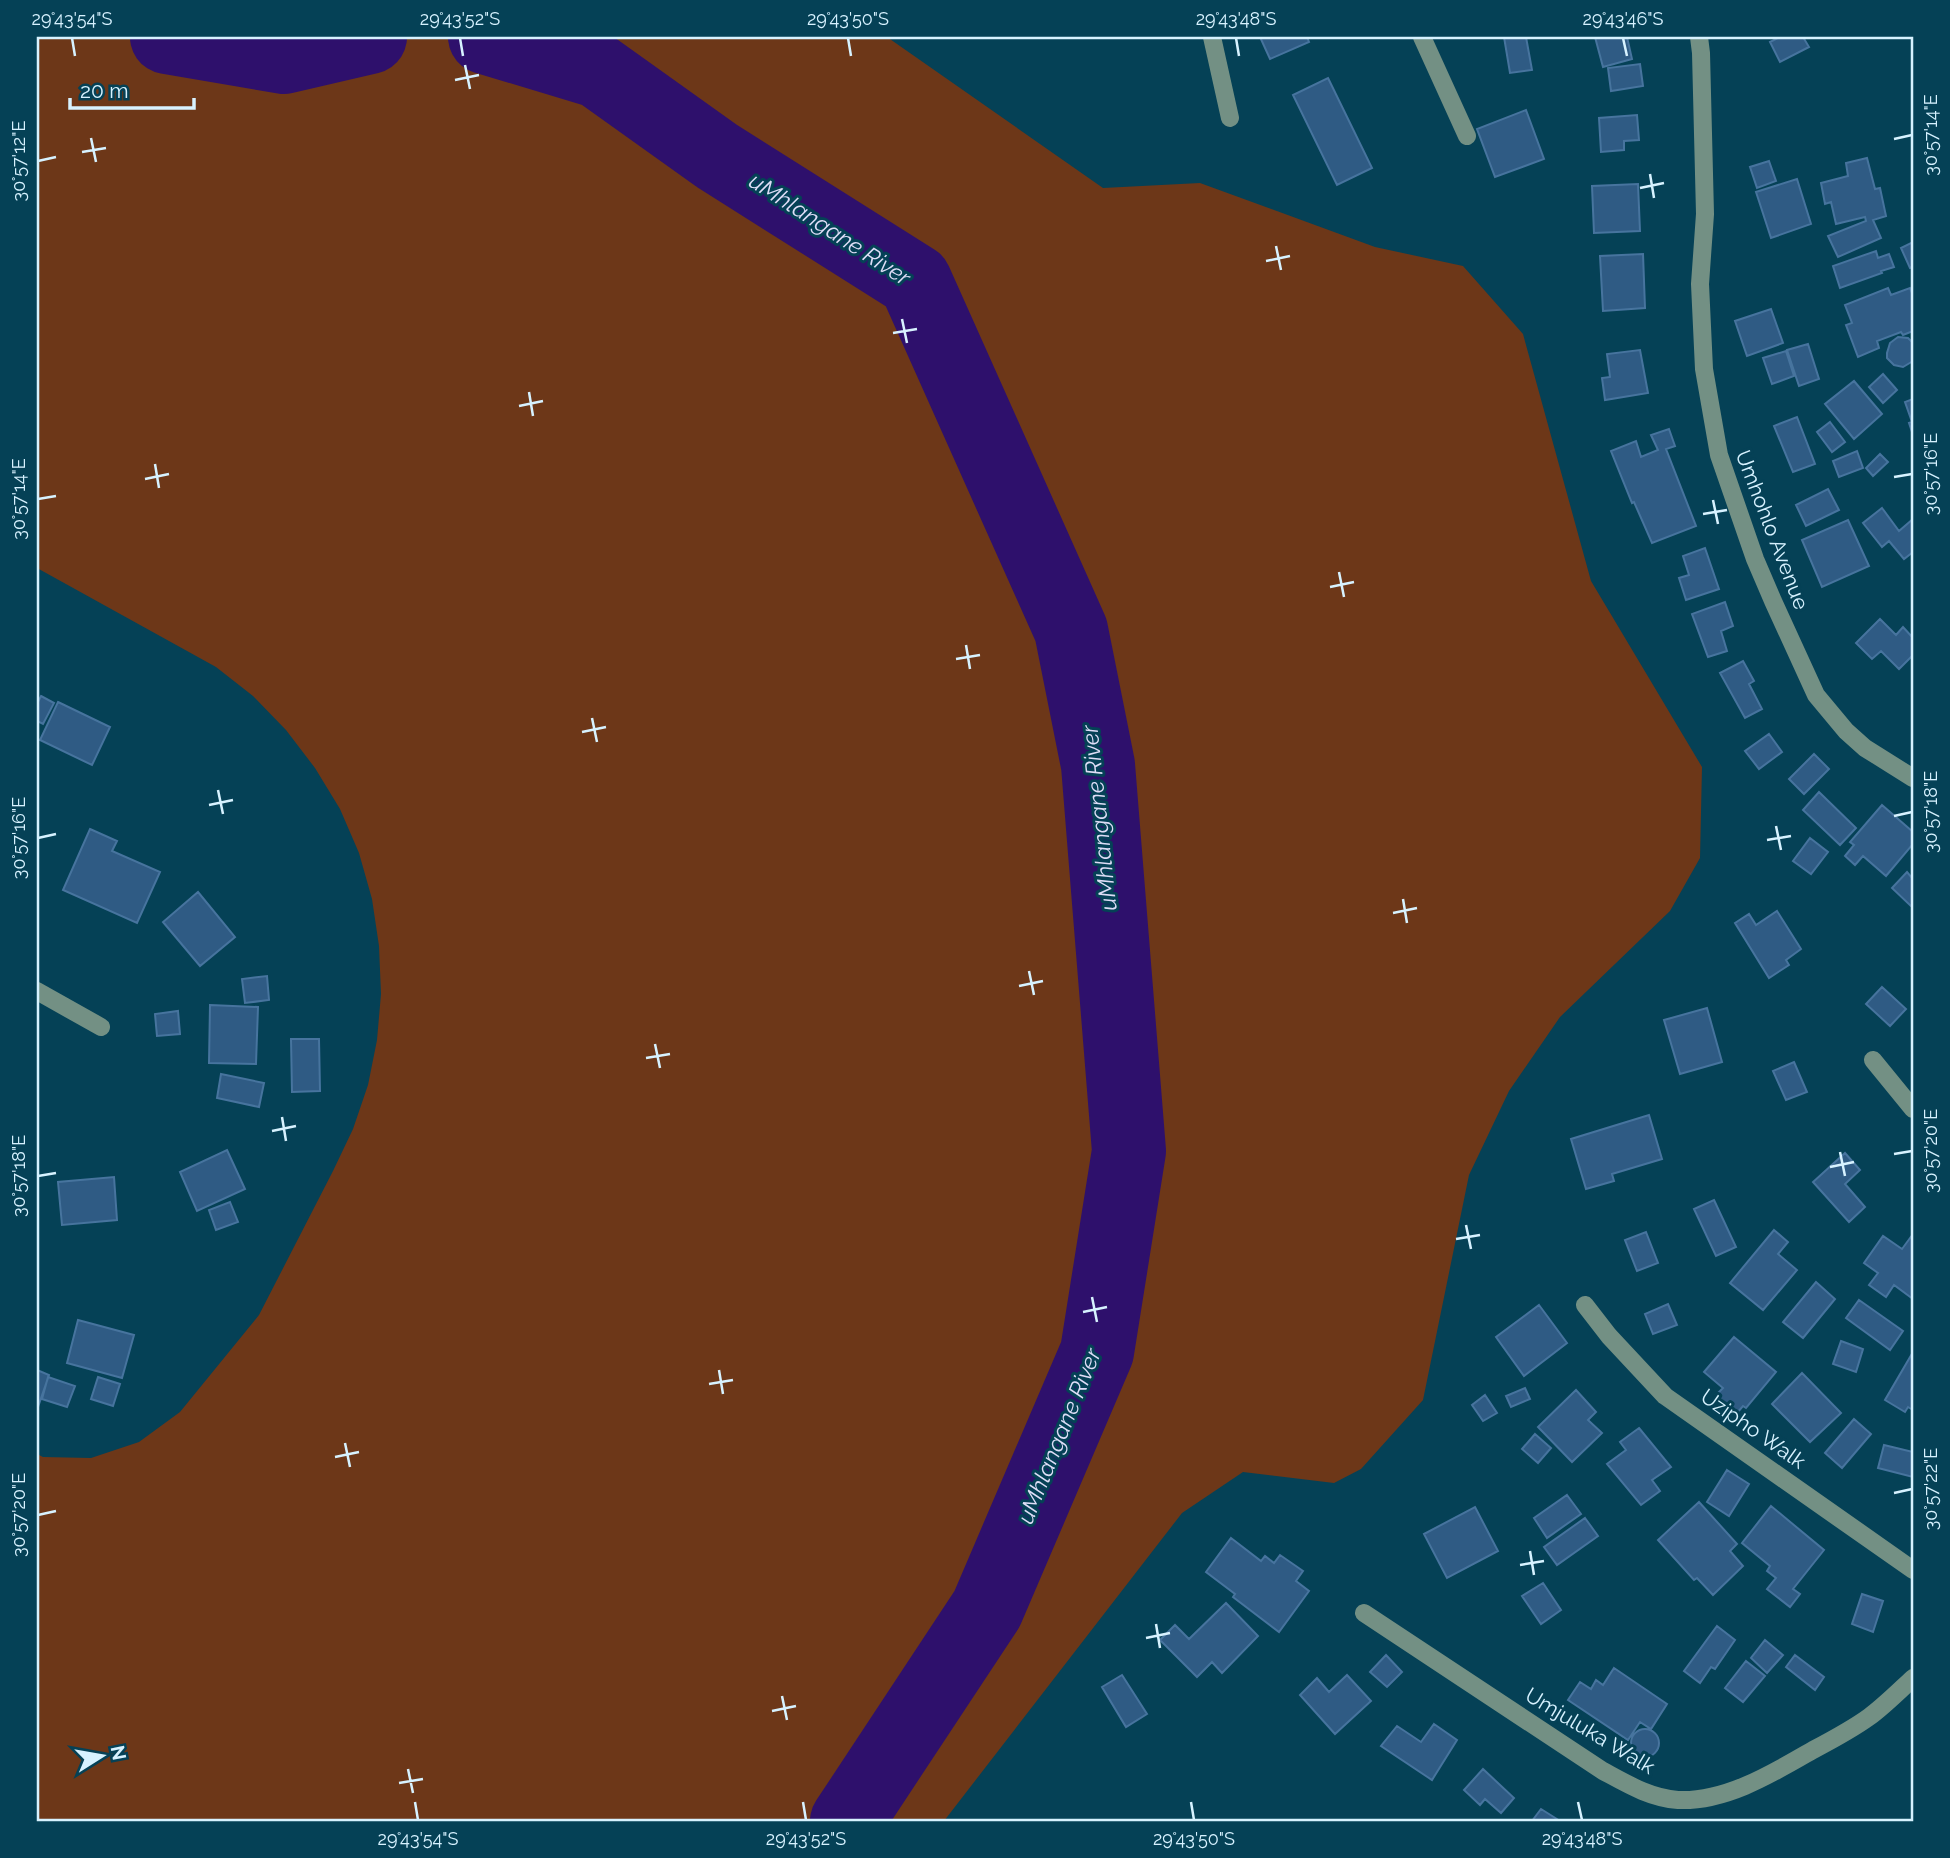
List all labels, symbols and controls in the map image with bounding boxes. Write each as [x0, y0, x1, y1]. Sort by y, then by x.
text: 29°43'54"S [32, 8, 112, 29]
text: 29°43'52"S [420, 8, 500, 29]
text: 29°43'50"S [807, 8, 889, 29]
text: 29°43'48"S [1196, 8, 1276, 29]
text: 29°43'46"S [1583, 8, 1664, 29]
scale bar [70, 66, 194, 110]
text: 20 m [80, 78, 128, 103]
text: 30°57'14"E [1920, 94, 1941, 176]
text: 30°57'12"E [8, 121, 29, 201]
water label: uMhlangane River [745, 166, 917, 291]
text: 30°57'16"E [1920, 433, 1941, 515]
street label: Umhohlo Avenue [1731, 447, 1814, 613]
text: 30°57'14"E [8, 458, 29, 540]
water label: uMhlangane River [1075, 723, 1122, 912]
text: 30°57'18"E [1920, 771, 1941, 853]
text: 30°57'16"E [8, 797, 29, 879]
text: 30°57'20"E [1920, 1109, 1941, 1193]
text: 30°57'18"E [8, 1135, 29, 1217]
water label: uMhlangane River [1011, 1343, 1106, 1527]
street label: Uzipho Walk [1696, 1383, 1810, 1474]
text: 30°57'22"E [1920, 1448, 1941, 1530]
text: 30°57'20"E [8, 1473, 29, 1557]
street label: Umjuluka Walk [1521, 1682, 1660, 1779]
north arrow [66, 1722, 136, 1792]
text: N [107, 1744, 131, 1762]
text: 29°43'54"S [378, 1828, 458, 1849]
text: 29°43'52"S [766, 1828, 846, 1849]
text: 29°43'50"S [1153, 1828, 1235, 1849]
text: 29°43'48"S [1542, 1828, 1622, 1849]

